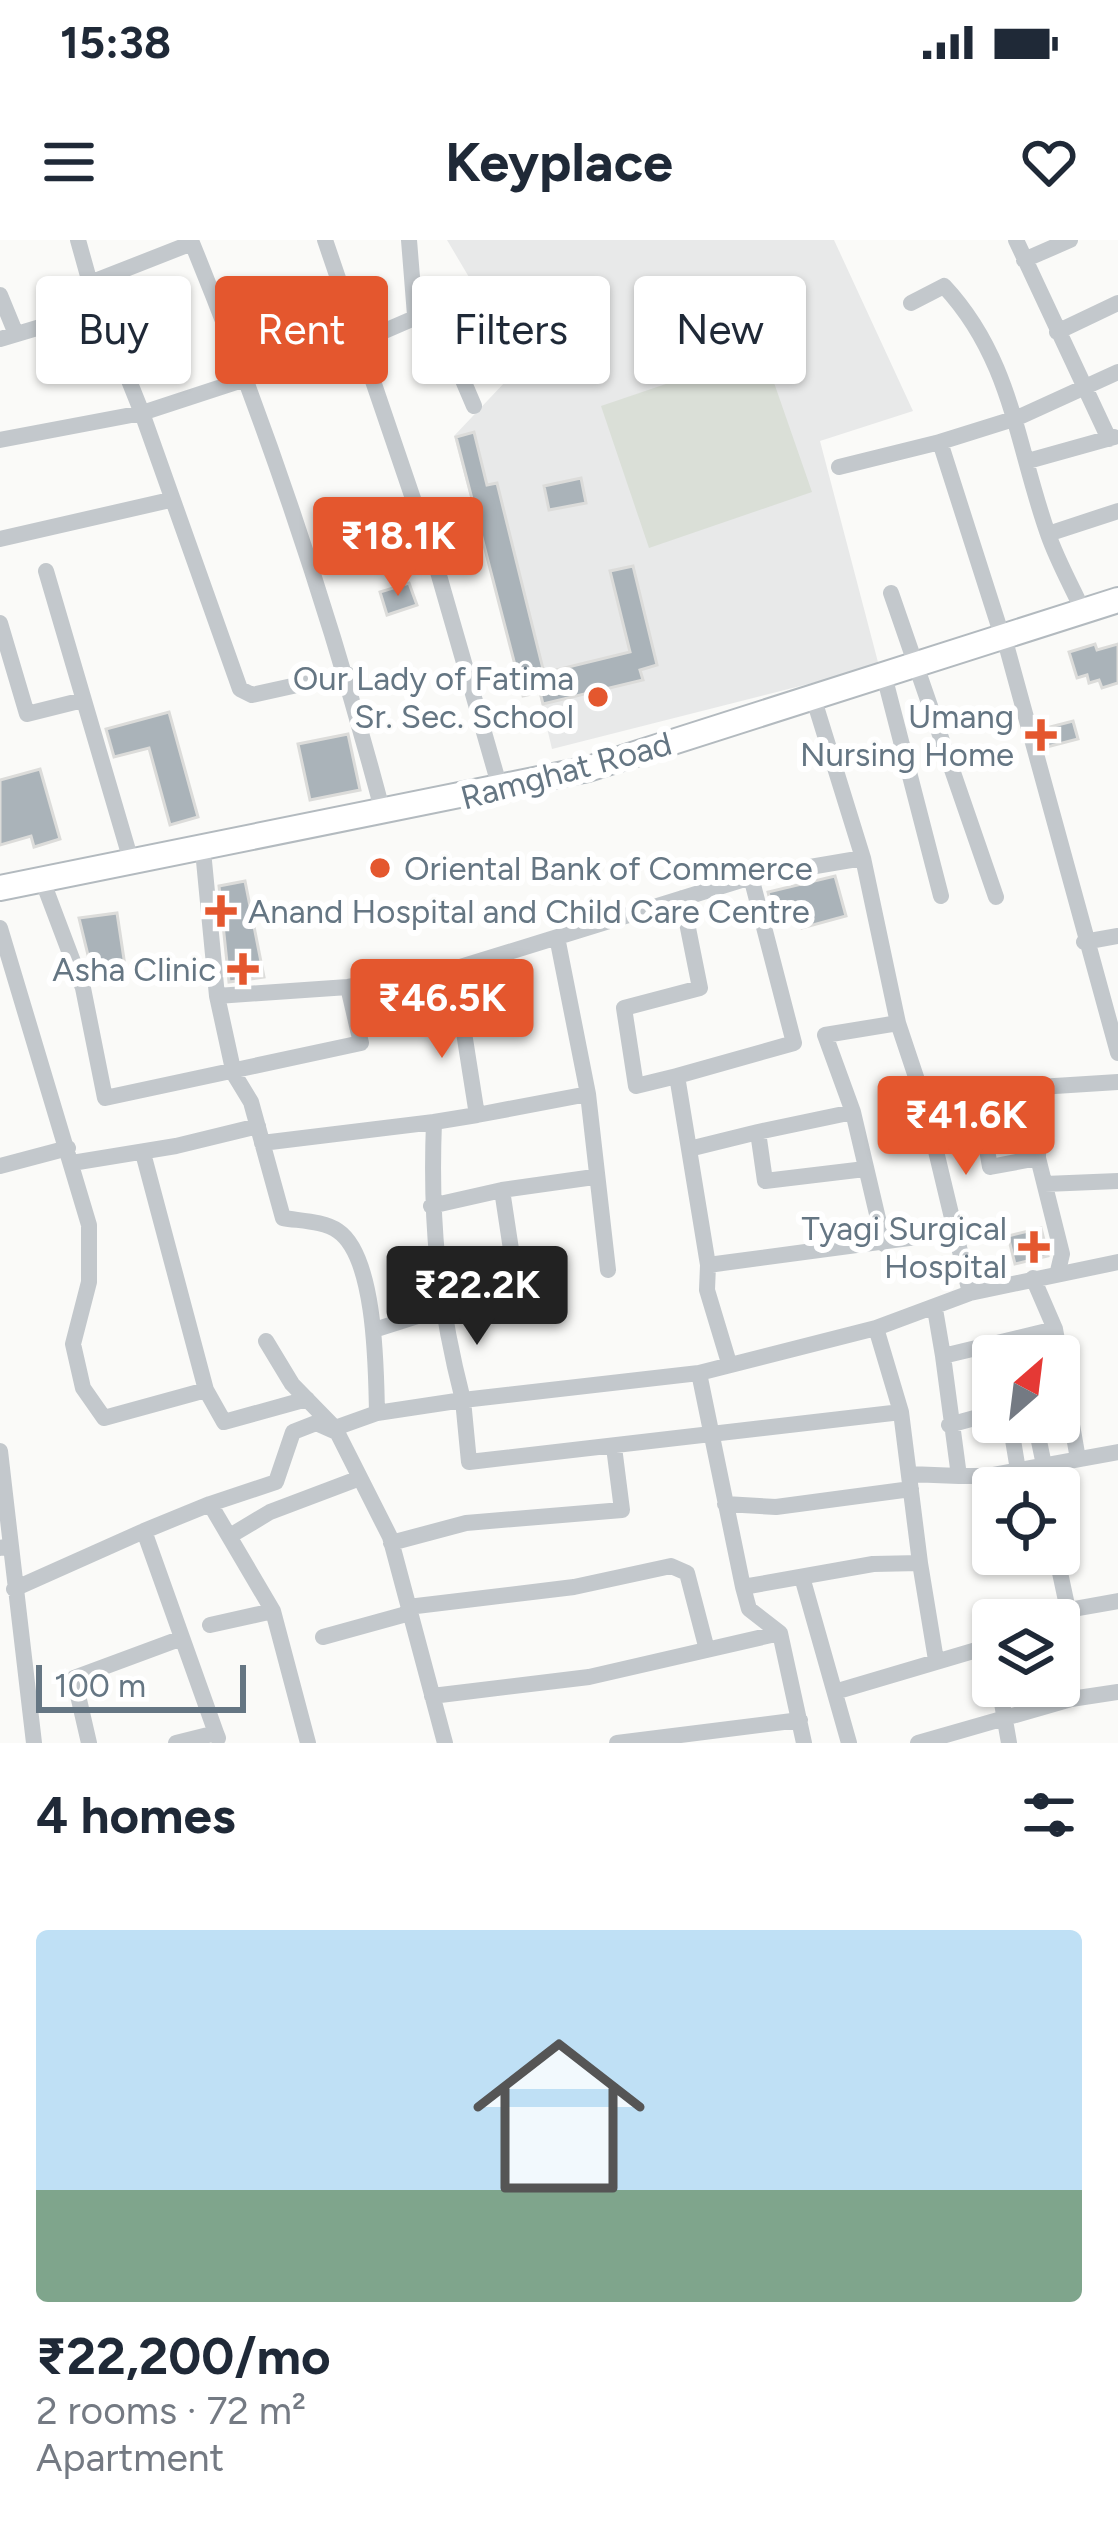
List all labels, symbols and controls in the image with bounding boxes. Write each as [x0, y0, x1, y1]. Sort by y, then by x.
text: 15:38 [60, 15, 171, 69]
icon: menu [36, 129, 102, 195]
icon: heart [1016, 129, 1082, 195]
text: Keyplace [445, 130, 673, 195]
chip: Buy [36, 276, 191, 384]
chip: Rent [215, 276, 388, 384]
chip: Filters [412, 276, 610, 384]
chip: New [634, 276, 806, 384]
pin: ₹18.1K [300, 497, 496, 599]
text: ₹18.1K [340, 512, 456, 559]
place label: Our Lady of Fatima Sr. Sec. School [293, 659, 574, 736]
marker: Our Lady of Fatima Sr. Sec. School [585, 684, 611, 710]
place label: Umang Nursing Home [800, 697, 1014, 774]
marker: Umang Nursing Home [1025, 719, 1057, 751]
street label: Ramghat Road [456, 724, 676, 817]
place label: Oriental Bank of Commerce [404, 849, 813, 888]
marker: Oriental Bank of Commerce [367, 855, 393, 881]
place label: Anand Hospital and Child Care Centre [248, 892, 810, 931]
marker: Anand Hospital and Child Care Centre [205, 895, 237, 927]
place label: Asha Clinic [52, 950, 216, 989]
marker: Asha Clinic [227, 953, 259, 985]
pin: ₹46.5K [344, 959, 540, 1061]
text: ₹46.5K [377, 974, 507, 1021]
pin: ₹41.6K [868, 1076, 1064, 1178]
text: ₹41.6K [905, 1091, 1027, 1138]
place label: Tyagi Surgical Hospital [801, 1209, 1007, 1286]
marker: Tyagi Surgical Hospital [1018, 1231, 1050, 1263]
pin: ₹22.2K [379, 1246, 575, 1348]
text: ₹22.2K [414, 1261, 540, 1308]
north arrow [972, 1335, 1080, 1443]
map controls [972, 1335, 1080, 1707]
button: locate [972, 1467, 1080, 1575]
button: layers [972, 1599, 1080, 1707]
scale bar [36, 1659, 246, 1712]
text: 100 m [54, 1666, 146, 1705]
icon: filters [1016, 1782, 1082, 1848]
text: 4 homes [36, 1785, 236, 1846]
icon: home [451, 2008, 667, 2224]
text: ₹22,200/mo [36, 2326, 331, 2387]
text: 2 rooms · 72 m² [36, 2387, 306, 2434]
text: Apartment [36, 2434, 224, 2481]

